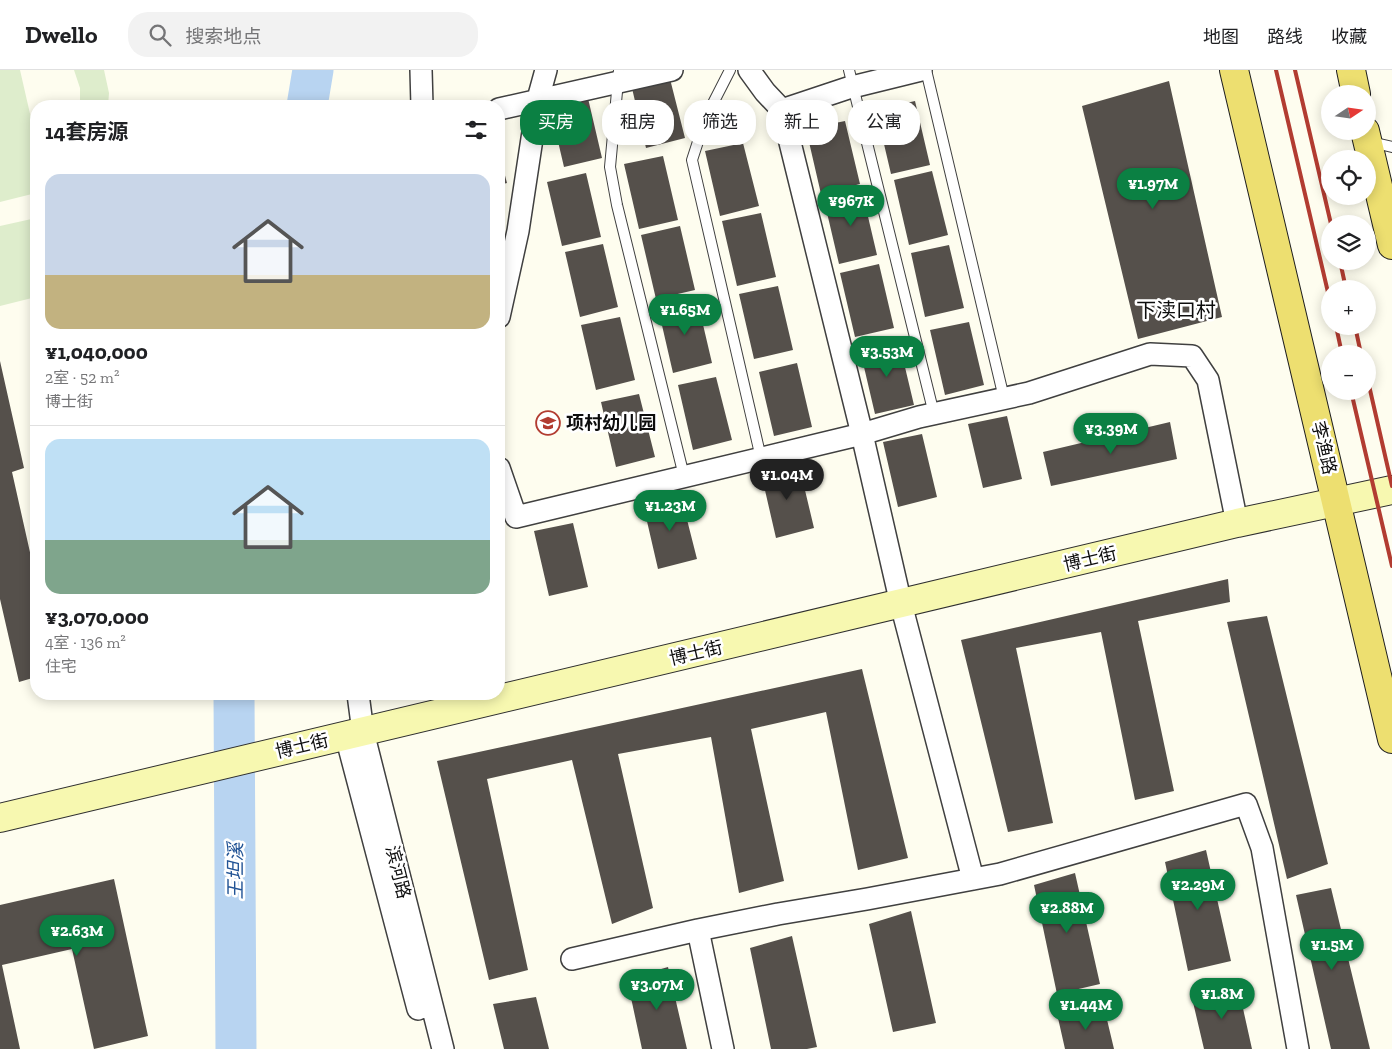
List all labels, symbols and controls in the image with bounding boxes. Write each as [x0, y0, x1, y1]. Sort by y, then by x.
search box [128, 12, 478, 57]
text: Dwello [25, 20, 98, 49]
icon: search [146, 21, 174, 49]
text: 搜索地点 [186, 25, 262, 48]
text: 地图 [1203, 26, 1239, 48]
text: 路线 [1267, 26, 1303, 48]
text: 收藏 [1331, 26, 1367, 48]
north arrow [1321, 85, 1376, 140]
map controls [1321, 85, 1376, 400]
chip: 买房 [520, 100, 592, 145]
chip: 租房 [602, 100, 674, 145]
chip: 筛选 [684, 100, 756, 145]
chip: 新上 [766, 100, 838, 145]
chip: 公寓 [848, 100, 920, 145]
icon: filters [462, 116, 490, 144]
text: 14套房源 [45, 119, 128, 144]
button: locate [1321, 150, 1376, 205]
pin: ¥1.97M [1112, 168, 1194, 210]
text: ¥1.97M [1128, 174, 1178, 193]
pin: ¥967K [816, 184, 886, 227]
text: ¥967K [828, 191, 874, 210]
icon: home [223, 206, 313, 296]
button: layers [1321, 215, 1376, 270]
button: + [1321, 280, 1376, 335]
pin: ¥1.65M [644, 294, 726, 336]
district label: 下渎口村 [1136, 298, 1216, 322]
text: ¥1.65M [660, 300, 710, 319]
pin: ¥3.53M [846, 336, 928, 378]
text: ¥1,040,000 [45, 339, 148, 364]
text: ¥3.53M [861, 342, 913, 361]
button: − [1321, 345, 1376, 400]
text: 2室 · 52 m² [45, 368, 119, 387]
text: 博士街 [45, 392, 93, 411]
school or university icon: 项村幼儿园 [535, 410, 561, 436]
place label: 项村幼儿园 [566, 412, 656, 434]
pin: ¥3.39M [1070, 412, 1152, 455]
text: ¥3.39M [1084, 419, 1138, 438]
street label: 李渔路 [1307, 419, 1341, 477]
pin: ¥1.04M [746, 458, 828, 501]
text: ¥1.04M [761, 465, 813, 484]
icon: home [223, 472, 313, 562]
pin: ¥1.23M [629, 490, 711, 532]
text: ¥1.23M [644, 496, 696, 515]
street label: 博士街 [1061, 542, 1119, 576]
text: ¥3,070,000 [45, 604, 149, 629]
text: 4室 · 136 m² [45, 633, 126, 652]
street label: 博士街 [667, 636, 725, 670]
text: 住宅 [45, 657, 77, 676]
street label: 博士街 [273, 729, 331, 763]
water label: 王坦溪 [224, 841, 247, 900]
street label: 滨河路 [381, 843, 415, 901]
pin: ¥2.29M [1157, 868, 1239, 911]
text: ¥2.29M [1171, 875, 1225, 894]
pin: ¥2.88M [1026, 892, 1108, 934]
text: ¥2.88M [1040, 898, 1094, 917]
pin: ¥2.63M [36, 914, 118, 957]
text: ¥2.63M [50, 921, 104, 940]
pin: ¥1.5M [1297, 928, 1367, 971]
text: ¥1.5M [1311, 935, 1353, 954]
pin: ¥3.07M [616, 968, 698, 1011]
text: ¥3.07M [630, 975, 684, 994]
pin: ¥1.8M [1187, 978, 1257, 1020]
text: ¥1.8M [1201, 984, 1243, 1003]
pin: ¥1.44M [1045, 988, 1127, 1031]
text: ¥1.44M [1060, 995, 1112, 1014]

